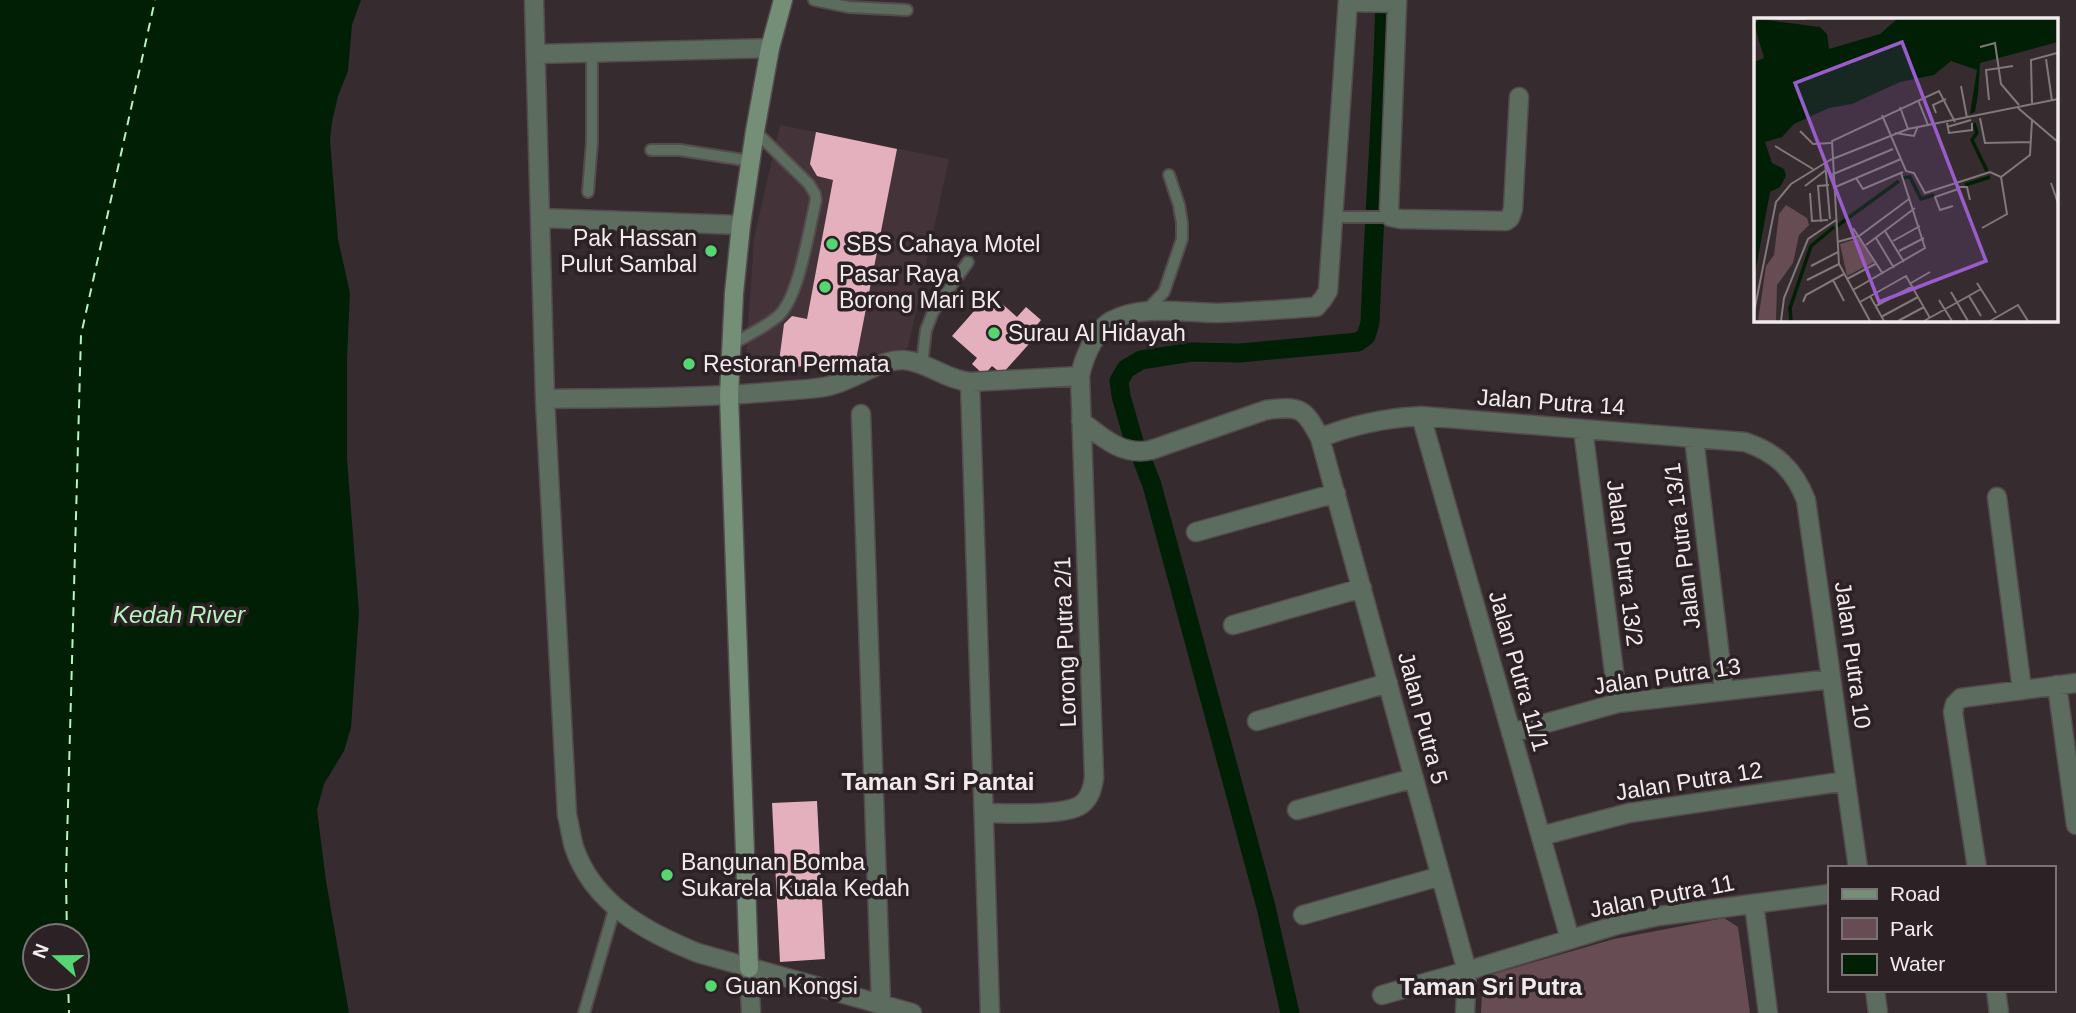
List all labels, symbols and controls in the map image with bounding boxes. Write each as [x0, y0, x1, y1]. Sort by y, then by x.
inset map [1754, 18, 2058, 322]
place label: Pak Hassan Pulut Sambal [560, 225, 697, 277]
place label: SBS Cahaya Motel [846, 231, 1040, 257]
marker: SBS Cahaya Motel [824, 236, 840, 252]
marker: Pak Hassan Pulut Sambal [703, 243, 719, 259]
place label: Pasar Raya Borong Mari BK [839, 261, 1002, 313]
marker: Pasar Raya Borong Mari BK [817, 279, 833, 295]
place label: Surau Al Hidayah [1008, 320, 1186, 346]
marker: Surau Al Hidayah [986, 325, 1002, 341]
place label: Restoran Permata [703, 351, 890, 377]
marker: Restoran Permata [681, 356, 697, 372]
street label: Jalan Putra 14 [1476, 384, 1626, 420]
street label: Jalan Putra 13/1 [1659, 461, 1705, 631]
street label: Jalan Putra 13/2 [1602, 478, 1648, 648]
street label: Lorong Putra 2/1 [1049, 556, 1081, 728]
street label: Jalan Putra 10 [1830, 580, 1876, 730]
street label: Jalan Putra 11/1 [1484, 588, 1554, 754]
water label: Kedah River [113, 601, 246, 628]
street label: Jalan Putra 5 [1393, 649, 1453, 787]
street label: Jalan Putra 13 [1592, 653, 1742, 699]
street label: Jalan Putra 12 [1614, 757, 1764, 805]
district label: Taman Sri Pantai [842, 768, 1034, 795]
place label: Bangunan Bomba Sukarela Kuala Kedah [681, 849, 910, 901]
legend [1828, 866, 2055, 992]
marker: Bangunan Bomba Sukarela Kuala Kedah [659, 867, 675, 883]
street label: Jalan Putra 11 [1588, 869, 1736, 923]
text: Road [1890, 882, 1940, 905]
text: Park [1890, 917, 1934, 940]
north arrow [21, 922, 91, 992]
text: N [28, 941, 53, 961]
text: Water [1890, 952, 1945, 975]
place label: Guan Kongsi [725, 973, 858, 999]
district label: Taman Sri Putra [1400, 973, 1583, 1000]
marker: Guan Kongsi [703, 978, 719, 994]

